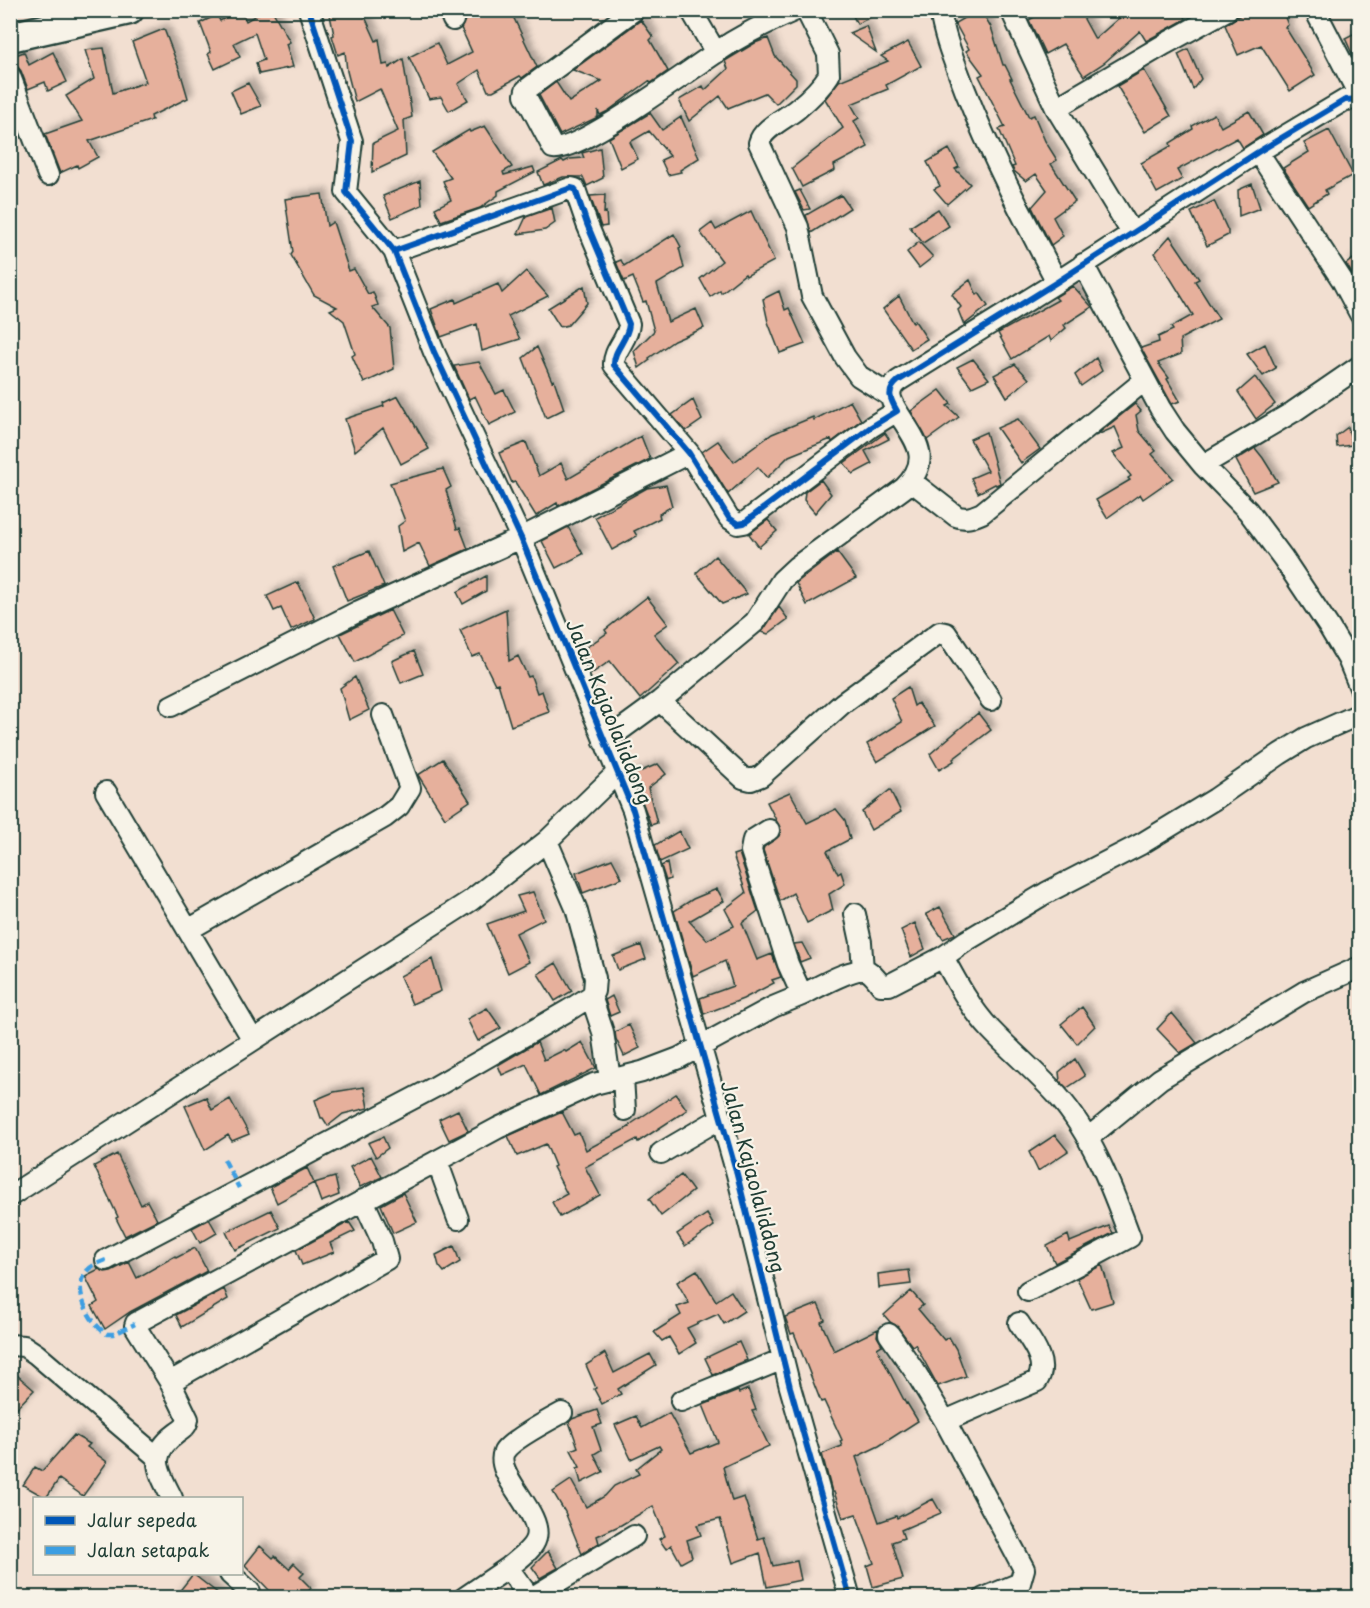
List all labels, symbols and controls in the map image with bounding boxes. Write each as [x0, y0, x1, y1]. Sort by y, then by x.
street label: Jalan Kajaolaliddong [559, 614, 661, 809]
street label: Jalan Kajaolaliddong [714, 1077, 794, 1276]
legend [33, 1497, 243, 1575]
text: Jalur sepeda [87, 1506, 197, 1533]
text: Jalan setapak [87, 1536, 209, 1563]

